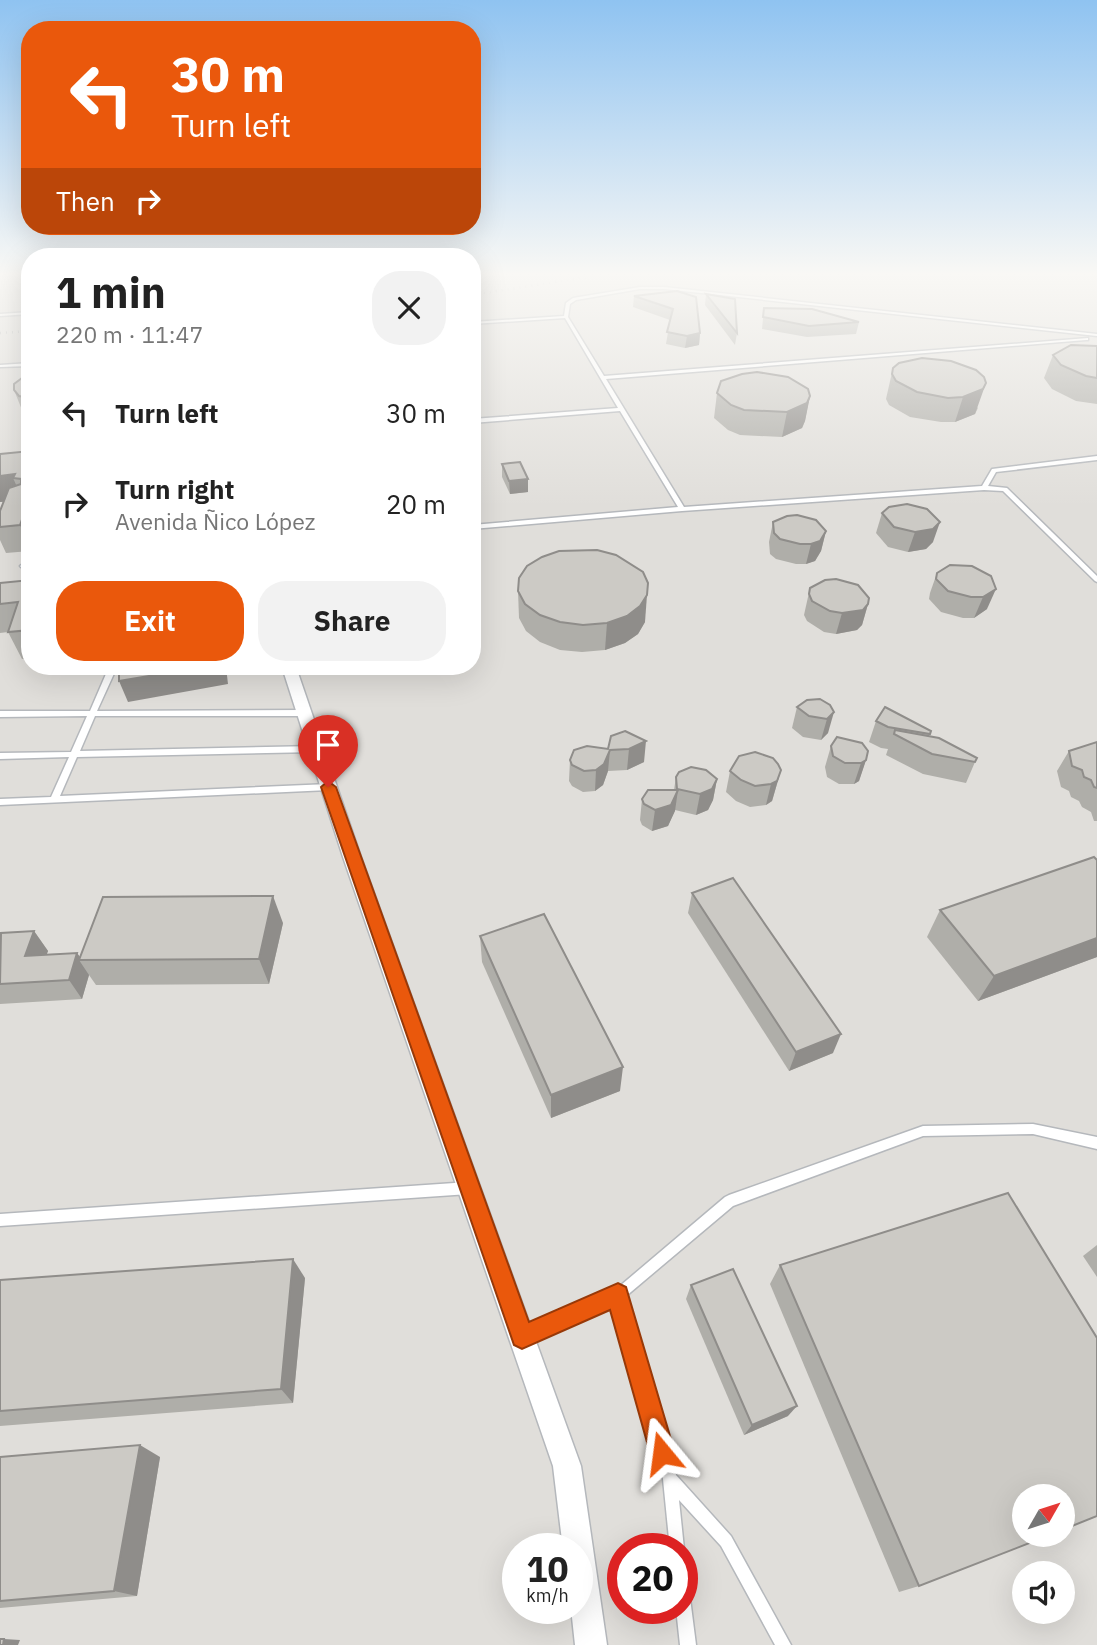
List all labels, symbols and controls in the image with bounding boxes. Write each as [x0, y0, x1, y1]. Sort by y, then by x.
text: 30 m [171, 42, 285, 105]
icon: left [56, 49, 147, 140]
text: Turn left [171, 104, 291, 146]
icon: right [129, 182, 167, 220]
text: Then [56, 184, 115, 218]
text: 1 min [56, 265, 166, 320]
button: close [372, 271, 446, 345]
text: 220 m · 11:47 [56, 319, 203, 349]
icon: left [56, 394, 94, 432]
text: Turn left [115, 396, 218, 430]
text: 30 m [386, 396, 446, 430]
text: Turn right [115, 472, 234, 506]
icon: right [56, 485, 94, 523]
text: 20 m [386, 487, 446, 521]
text: Avenida Ñico López [115, 506, 315, 536]
button: Exit [56, 581, 244, 661]
button: Share [258, 581, 446, 661]
pin [298, 715, 358, 787]
icon: arrive [309, 726, 347, 764]
position arrow [625, 1416, 699, 1490]
north arrow [1012, 1484, 1074, 1547]
map controls [1012, 1484, 1075, 1624]
speed limit sign: 20 [607, 1533, 698, 1624]
text: 10 [526, 1546, 569, 1592]
button: sound [1012, 1561, 1075, 1624]
text: km/h [526, 1584, 569, 1607]

